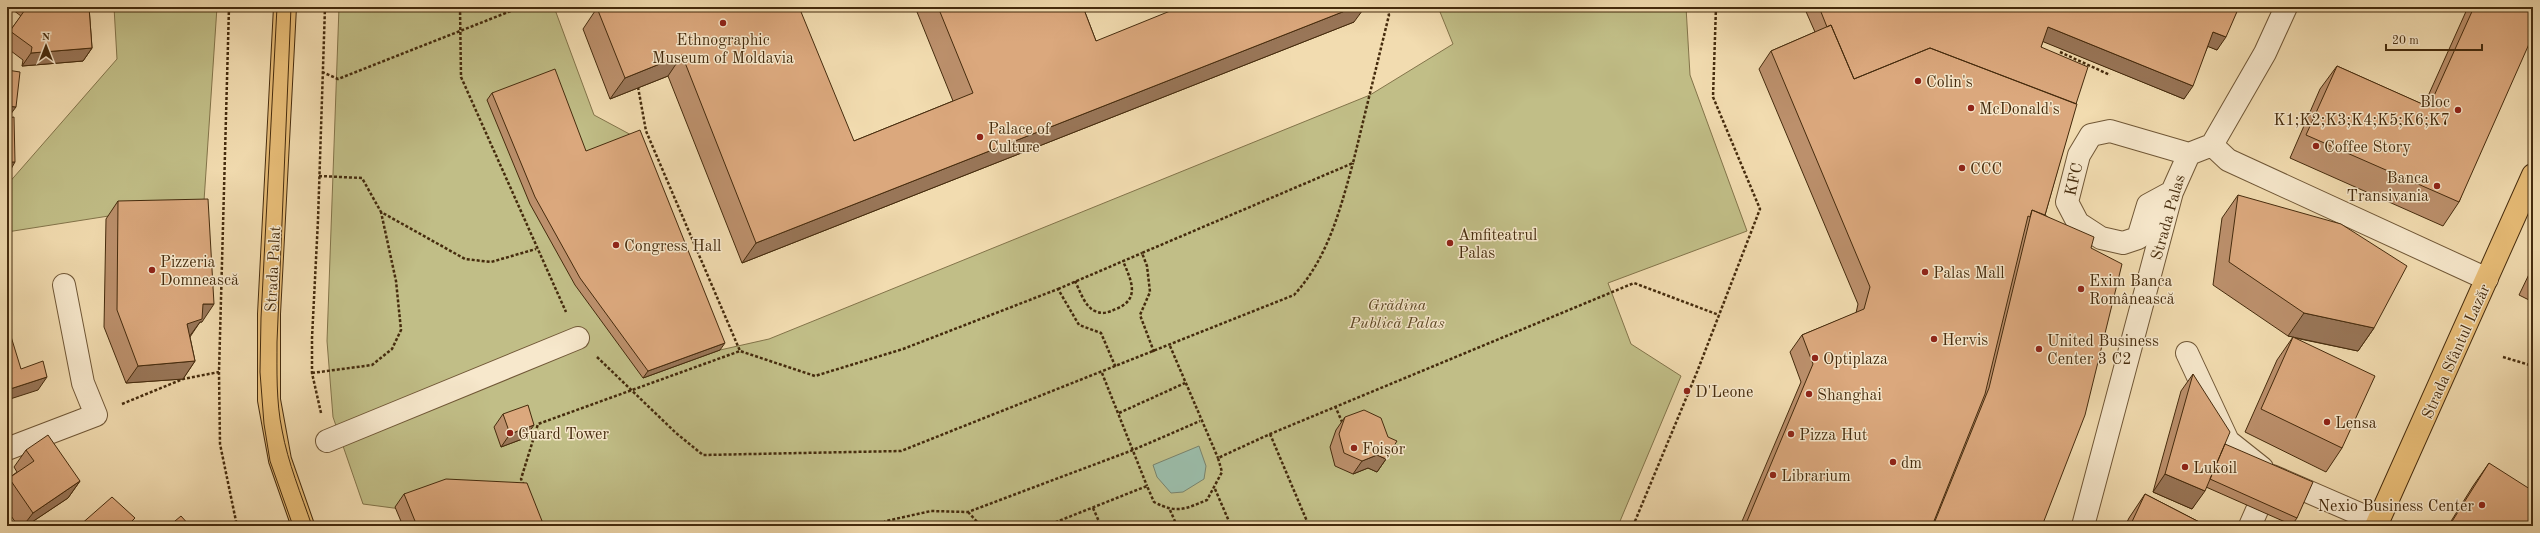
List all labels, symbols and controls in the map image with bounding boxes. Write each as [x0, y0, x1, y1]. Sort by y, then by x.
marker: Ethnographic Museum of Moldavia [718, 18, 728, 28]
north arrow [26, 26, 66, 66]
scale bar [2386, 26, 2482, 52]
text: N [42, 32, 51, 43]
place label: Ethnographic Museum of Moldavia [652, 33, 794, 67]
text: 20 m [2392, 35, 2419, 47]
place label: Colin's [1926, 75, 1973, 91]
marker: Colin's [1913, 76, 1923, 86]
place label: Bloc K1;K2;K3;K4;K5;K6;K7 [2273, 95, 2450, 129]
place label: McDonald's [1979, 102, 2060, 118]
marker: McDonald's [1966, 103, 1976, 113]
marker: Bloc K1;K2;K3;K4;K5;K6;K7 [2453, 105, 2463, 115]
place label: Palace of Culture [988, 122, 1051, 156]
marker: Palace of Culture [975, 132, 985, 142]
place label: Coffee Story [2324, 140, 2411, 156]
marker: Coffee Story [2311, 141, 2321, 151]
street label: KFC [2063, 161, 2087, 198]
place label: CCC [1970, 162, 2002, 178]
marker: CCC [1957, 163, 1967, 173]
place label: Banca Transivania [2346, 171, 2429, 205]
street label: Strada Palas [2149, 173, 2189, 262]
marker: Banca Transivania [2432, 181, 2442, 191]
street label: Strada Palat [264, 225, 284, 313]
place label: Amfiteatrul Palas [1458, 228, 1537, 262]
marker: Amfiteatrul Palas [1445, 238, 1455, 248]
place label: Congress Hall [624, 239, 721, 255]
marker: Congress Hall [611, 240, 621, 250]
place label: Pizzeria Domnească [160, 255, 239, 289]
marker: Pizzeria Domnească [147, 265, 157, 275]
place label: Palas Mall [1933, 266, 2005, 282]
marker: Palas Mall [1920, 267, 1930, 277]
place label: Exim Banca Românească [2089, 274, 2175, 308]
street label: Strada Sfântul Lazăr [2420, 282, 2494, 422]
marker: Exim Banca Românească [2076, 284, 2086, 294]
park label: Grădina Publică Palas [1348, 298, 1445, 332]
place label: Hervis [1942, 333, 1988, 349]
marker: Hervis [1929, 334, 1939, 344]
place label: United Business Center 3 C2 [2047, 334, 2159, 368]
marker: United Business Center 3 C2 [2034, 344, 2044, 354]
place label: Optiplaza [1823, 352, 1888, 368]
marker: Optiplaza [1810, 353, 1820, 363]
place label: D'Leone [1695, 385, 1753, 401]
marker: D'Leone [1682, 386, 1692, 396]
place label: Shanghai [1817, 388, 1882, 404]
marker: Shanghai [1804, 389, 1814, 399]
place label: Lensa [2335, 416, 2377, 432]
marker: Lensa [2322, 417, 2332, 427]
place label: Guard Tower [518, 427, 609, 443]
marker: Guard Tower [505, 428, 515, 438]
place label: Pizza Hut [1799, 428, 1868, 444]
marker: Pizza Hut [1786, 429, 1796, 439]
place label: Foișor [1362, 442, 1406, 459]
marker: Foișor [1349, 443, 1359, 453]
place label: dm [1901, 456, 1922, 472]
marker: dm [1888, 457, 1898, 467]
place label: Lukoil [2193, 461, 2237, 477]
marker: Lukoil [2180, 462, 2190, 472]
place label: Librarium [1781, 469, 1851, 485]
marker: Librarium [1768, 470, 1778, 480]
place label: Nexio Business Center [2318, 499, 2474, 515]
marker: Nexio Business Center [2477, 500, 2487, 510]

